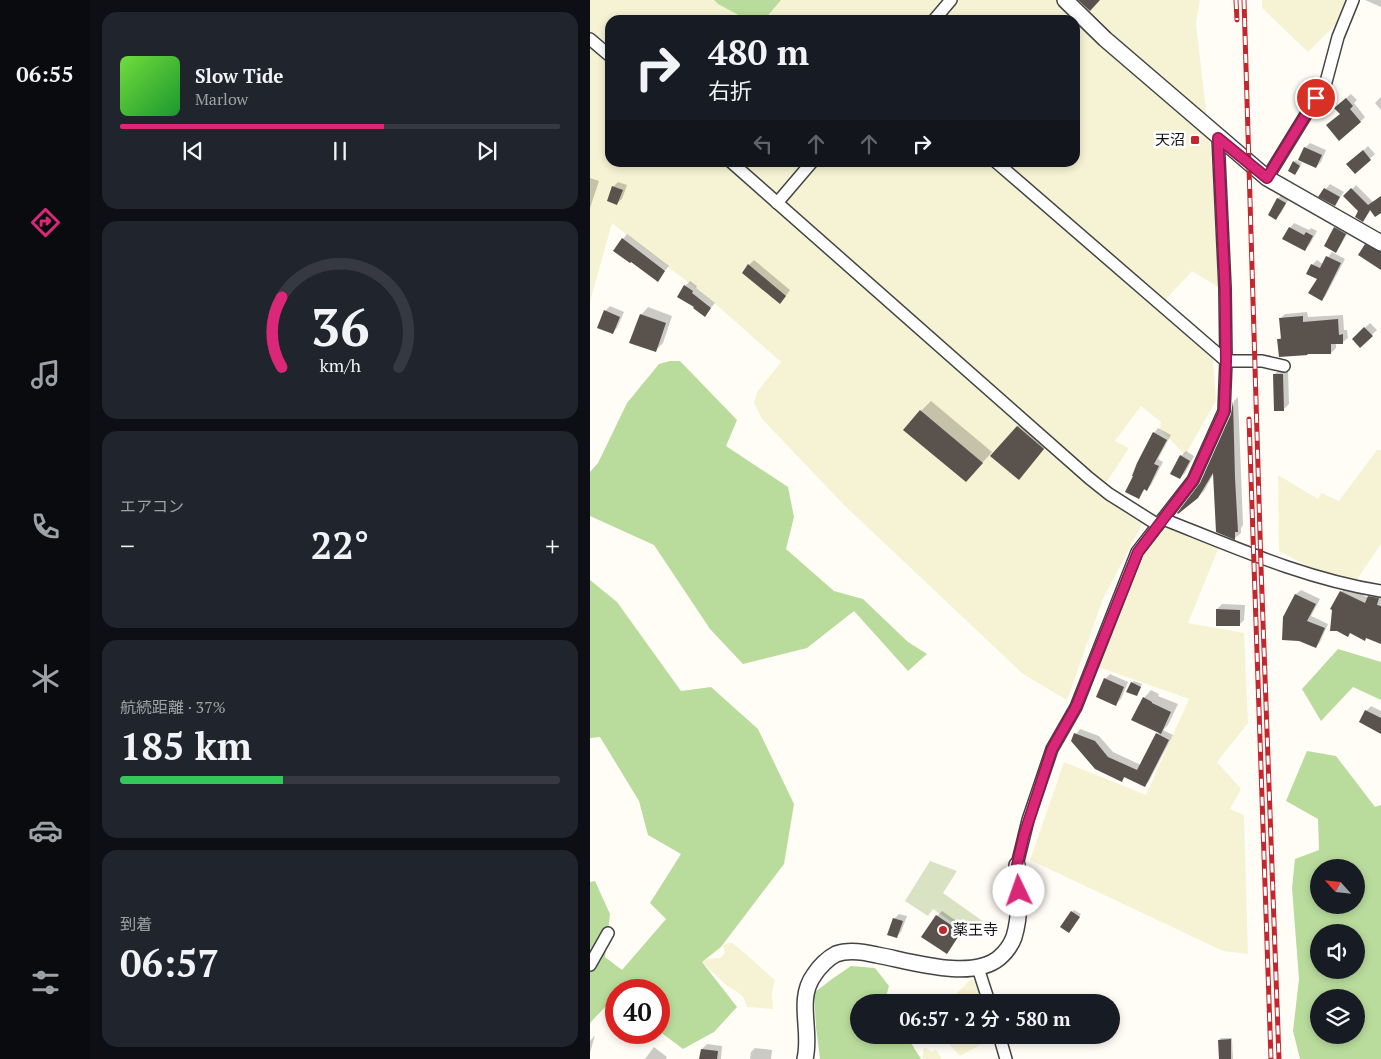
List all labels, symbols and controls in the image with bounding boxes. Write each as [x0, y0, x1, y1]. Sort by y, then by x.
text: 480 m [708, 29, 809, 75]
icon: right [625, 35, 690, 100]
text: 06:55 [16, 59, 74, 88]
text: Slow Tide [195, 63, 284, 88]
text: 右折 [708, 76, 752, 105]
pin [1295, 77, 1337, 119]
icon: arrive [1302, 84, 1330, 112]
text: Marlow [195, 88, 248, 110]
place label: 天沼 [1155, 129, 1185, 149]
icon: left [749, 130, 777, 158]
icon: ahead [802, 130, 830, 158]
icon: ahead [855, 130, 883, 158]
icon: right [908, 130, 936, 158]
marker: 天沼 [1189, 134, 1201, 146]
icon: previous [179, 137, 207, 165]
icon: pause [326, 137, 354, 165]
icon: next [473, 137, 501, 165]
icon: directions [28, 205, 63, 240]
text: 36 [311, 292, 369, 361]
text: km/h [319, 353, 361, 377]
icon: music [28, 357, 63, 392]
text: エアコン [120, 495, 184, 517]
icon: phone [28, 509, 63, 544]
text: 22° [311, 520, 369, 570]
text: − [120, 527, 135, 564]
text: + [545, 527, 560, 564]
icon: climate [28, 661, 63, 696]
text: 航続距離 · 37% [120, 696, 226, 718]
text: 185 km [120, 721, 252, 771]
icon: car [28, 813, 63, 848]
north arrow [1310, 859, 1365, 914]
map controls [1310, 859, 1365, 1044]
position arrow [992, 864, 1044, 916]
text: 到着 [120, 913, 152, 935]
place label: 薬王寺 [953, 919, 998, 939]
marker: 薬王寺 [937, 924, 949, 936]
button: sound [1310, 924, 1365, 979]
text: 06:57 [120, 938, 219, 988]
icon: filters [28, 965, 63, 1000]
speed limit sign: 40 [605, 979, 670, 1044]
button: layers [1310, 989, 1365, 1044]
text: 06:57 · 2 分 · 580 m [900, 1006, 1070, 1031]

